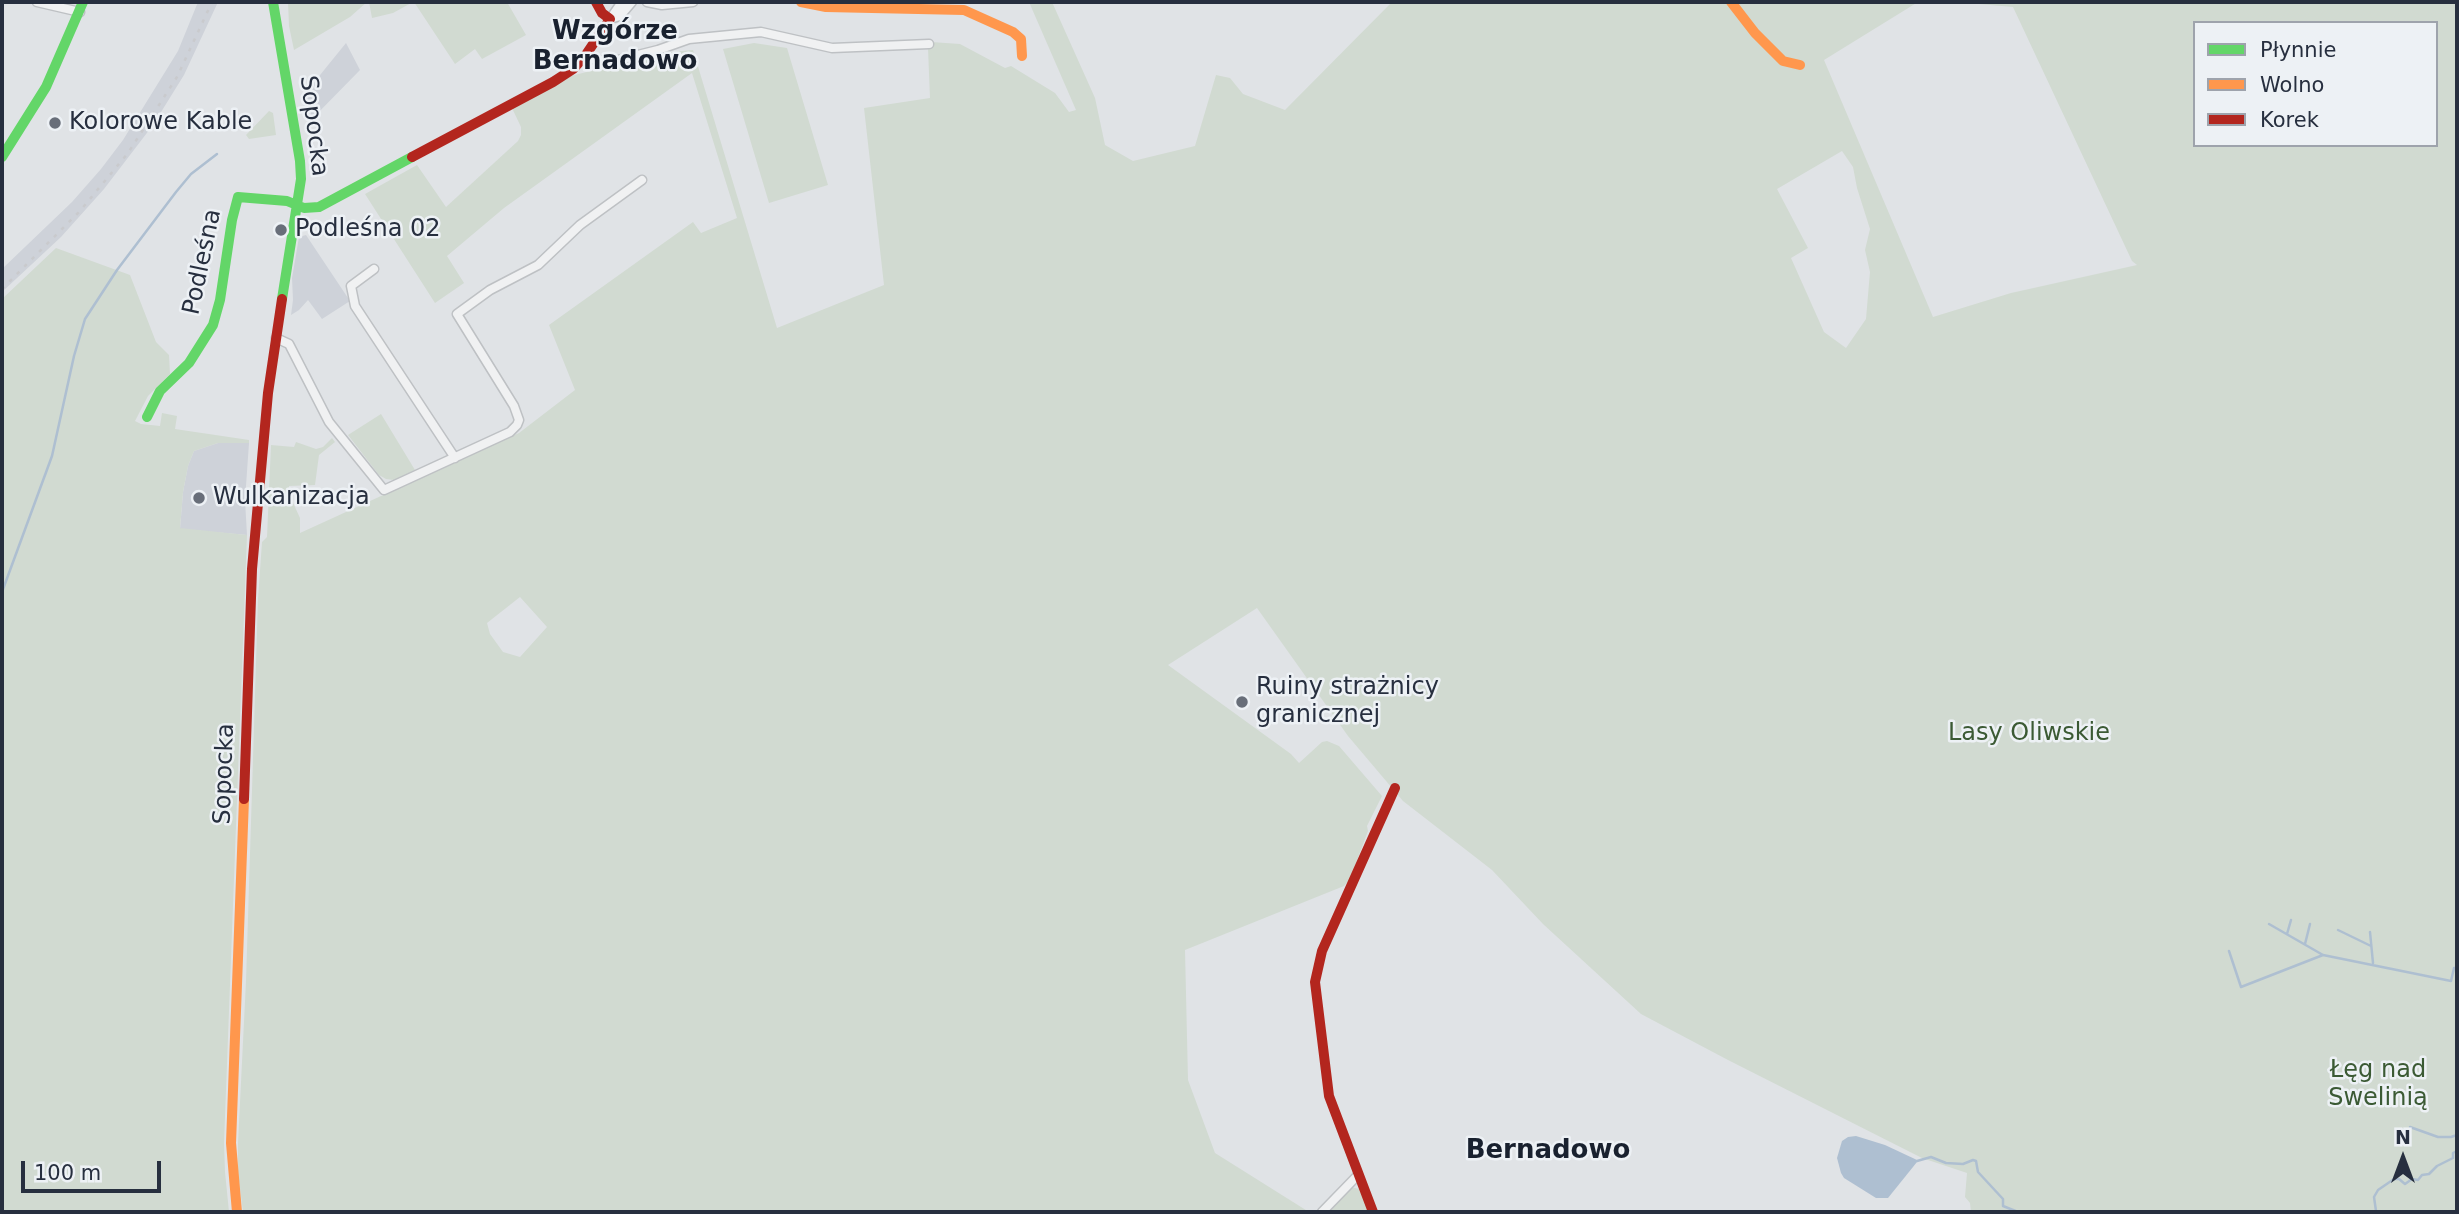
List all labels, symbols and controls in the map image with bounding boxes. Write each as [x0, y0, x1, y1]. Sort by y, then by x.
district label: Wzgórze Bernadowo [533, 16, 697, 78]
legend [2193, 21, 2438, 147]
text: Płynnie [2260, 38, 2336, 62]
text: Wolno [2260, 73, 2324, 97]
street label: Sopocka [293, 74, 333, 178]
text: Korek [2260, 108, 2319, 132]
place label: Kolorowe Kable [69, 109, 252, 137]
marker: Kolorowe Kable [47, 115, 63, 131]
street label: Podleśna [178, 206, 228, 318]
place label: Podleśna 02 [295, 216, 441, 244]
marker: Podleśna 02 [273, 222, 289, 238]
place label: Wulkanizacja [213, 484, 370, 512]
marker: Wulkanizacja [191, 490, 207, 506]
place label: Ruiny strażnicy granicznej [1256, 674, 1439, 730]
marker: Ruiny strażnicy granicznej [1234, 694, 1250, 710]
park label: Lasy Oliwskie [1948, 720, 2110, 748]
street label: Sopocka [209, 723, 241, 825]
park label: Łęg nad Swelinią [2328, 1057, 2428, 1113]
north arrow [2368, 1123, 2438, 1193]
text: N [2395, 1126, 2411, 1148]
district label: Bernadowo [1466, 1135, 1630, 1167]
scale bar [24, 1148, 164, 1192]
text: 100 m [34, 1161, 101, 1185]

